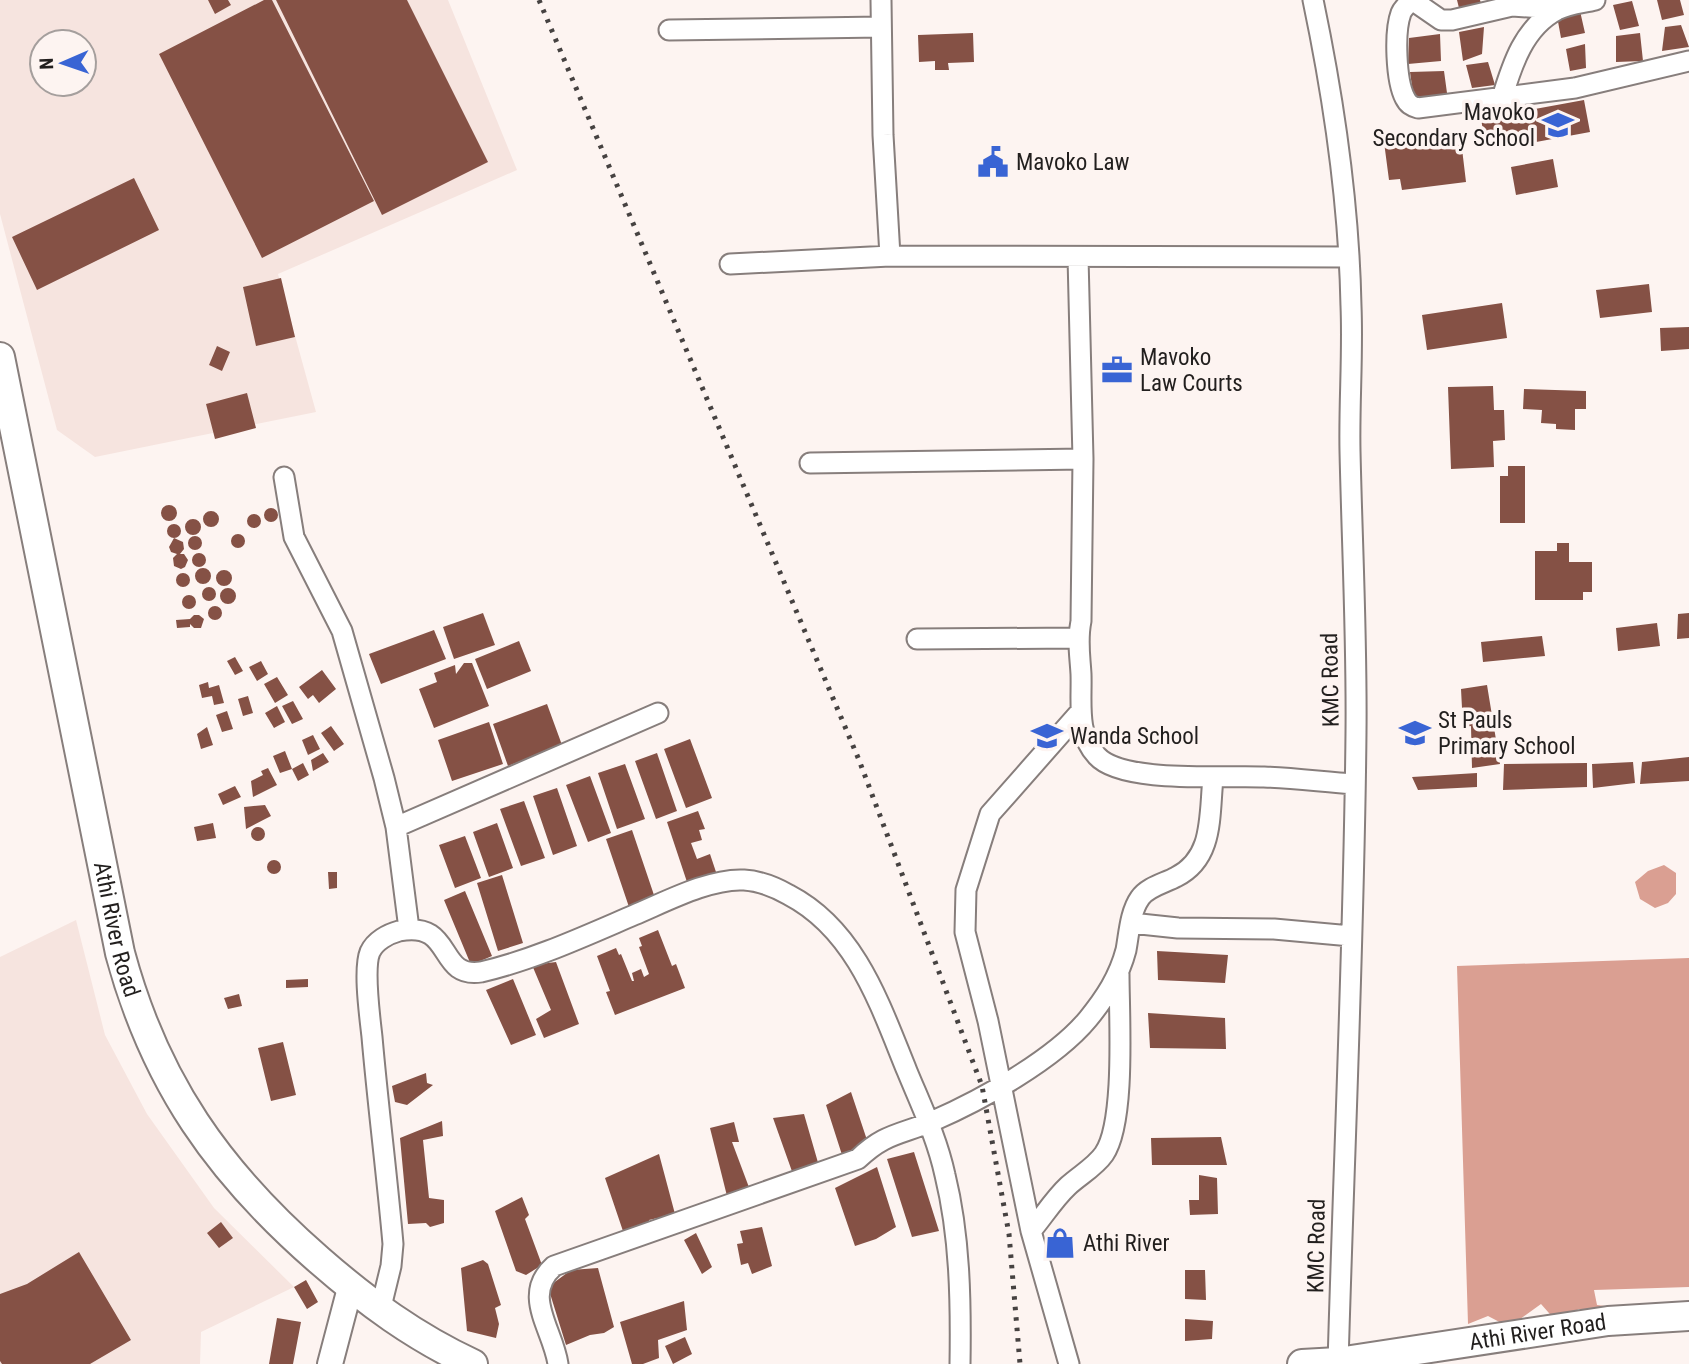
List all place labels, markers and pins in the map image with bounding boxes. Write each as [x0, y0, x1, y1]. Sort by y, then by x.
place label: Mavoko Secondary School [1372, 99, 1535, 152]
school or university icon: Mavoko Secondary School [1541, 108, 1575, 142]
public building icon: Mavoko Law [976, 145, 1010, 179]
place label: Mavoko Law [1016, 149, 1130, 176]
place label: Mavoko Law Courts [1140, 344, 1243, 397]
office icon: Mavoko Law Courts [1100, 353, 1134, 387]
place label: St Pauls Primary School [1438, 707, 1575, 760]
school or university icon: St Pauls Primary School [1398, 716, 1432, 750]
school or university icon: Wanda School [1030, 719, 1064, 753]
place label: Wanda School [1070, 723, 1199, 750]
shop icon: Athi River [1043, 1226, 1077, 1260]
place label: Athi River [1083, 1230, 1170, 1257]

